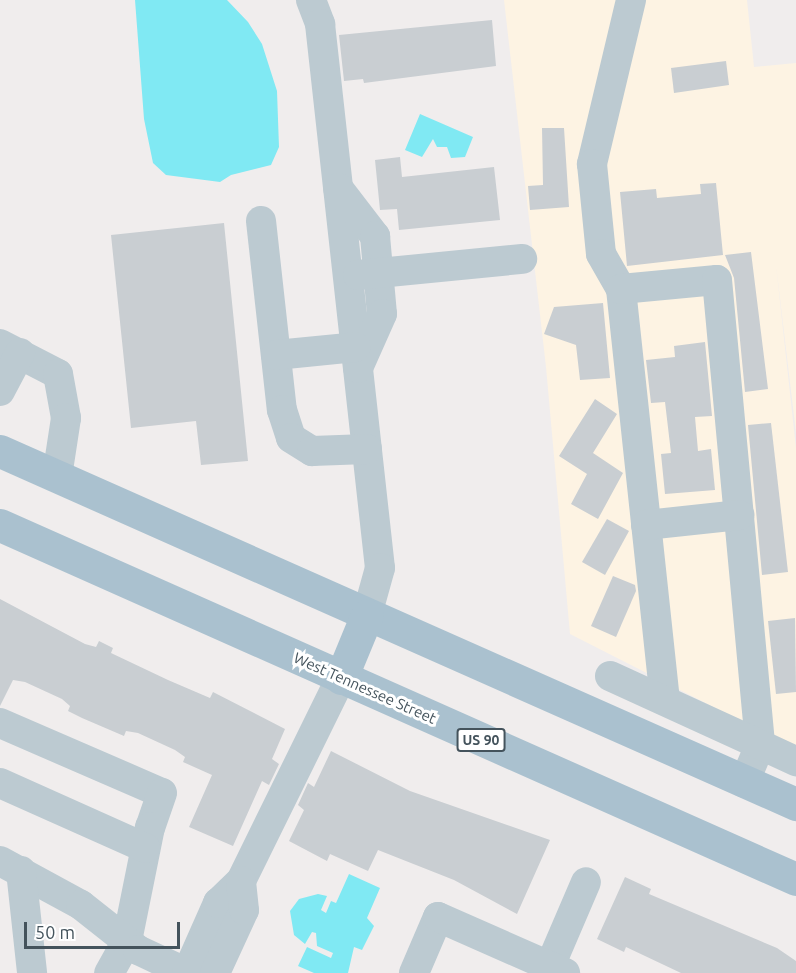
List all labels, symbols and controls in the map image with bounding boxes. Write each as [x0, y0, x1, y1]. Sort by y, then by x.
street label: West Tennessee Street [291, 648, 439, 728]
road number: US 90 [456, 729, 506, 751]
scale bar [27, 910, 183, 948]
text: 50 m [35, 922, 75, 942]

